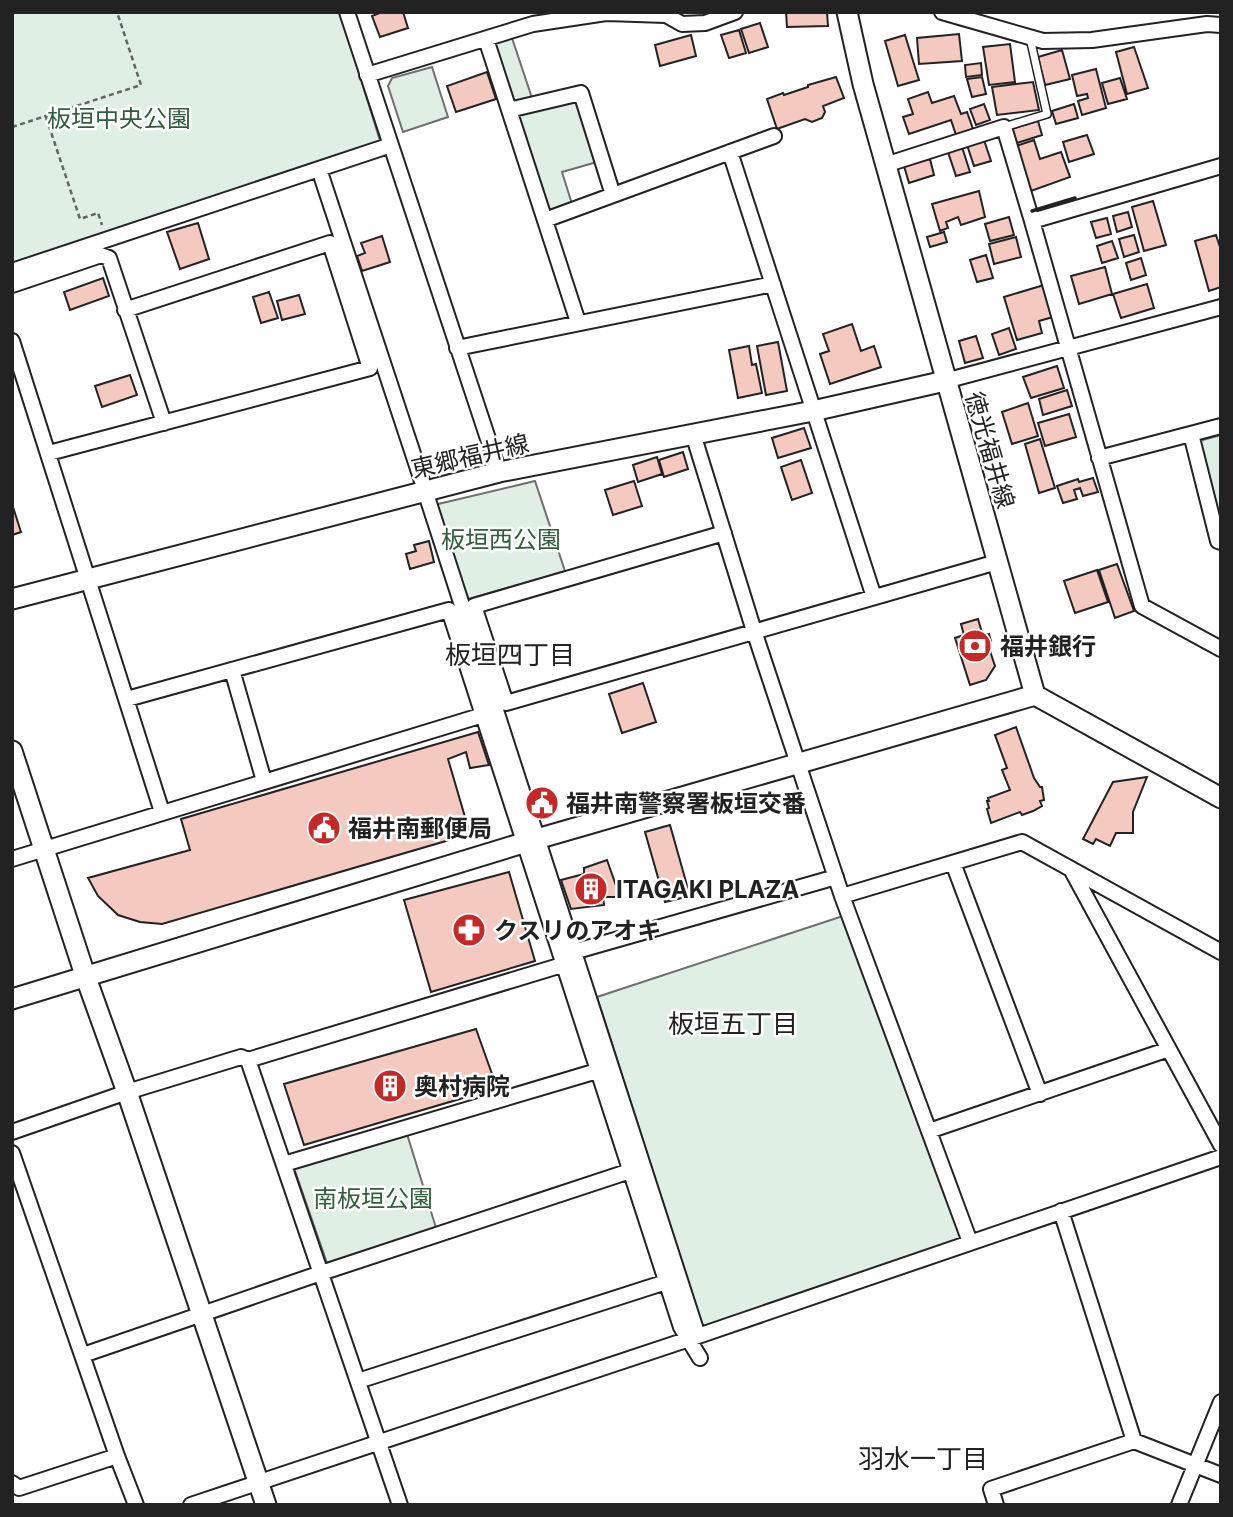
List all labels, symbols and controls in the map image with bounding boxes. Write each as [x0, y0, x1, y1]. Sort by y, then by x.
park label: 板垣中央公園 [47, 104, 191, 133]
street label: 徳光福井線 [960, 388, 1020, 512]
street label: 東郷福井線 [408, 428, 532, 484]
park label: 板垣西公園 [441, 525, 561, 554]
bank icon: 福井銀行 [956, 627, 994, 665]
place label: 福井銀行 [1000, 632, 1096, 661]
district label: 板垣四丁目 [445, 639, 575, 670]
public building icon: 福井南警察署板垣交番 [523, 784, 561, 822]
place label: 福井南警察署板垣交番 [566, 789, 806, 818]
public building icon: 福井南郵便局 [305, 809, 343, 847]
place label: 福井南郵便局 [348, 814, 492, 843]
building icon: ITAGAKI PLAZA [572, 870, 610, 908]
place label: ITAGAKI PLAZA [616, 875, 799, 904]
pharmacy icon: クスリのアオキ [450, 911, 488, 949]
place label: クスリのアオキ [494, 916, 661, 945]
district label: 板垣五丁目 [668, 1008, 798, 1039]
building icon: 奥村病院 [371, 1067, 409, 1105]
place label: 奥村病院 [414, 1072, 510, 1101]
park label: 南板垣公園 [313, 1184, 433, 1213]
district label: 羽水一丁目 [858, 1443, 988, 1474]

